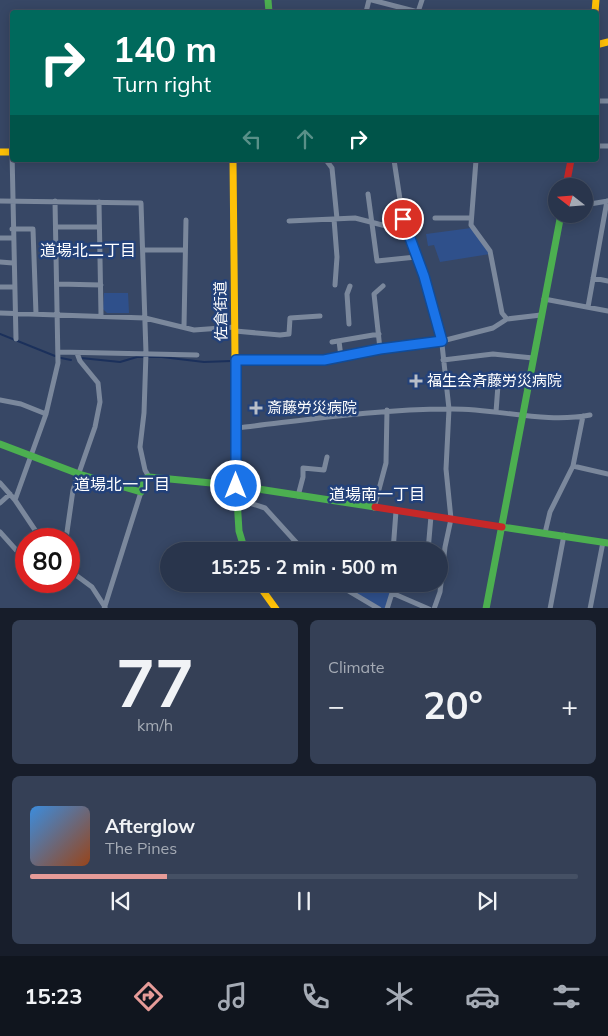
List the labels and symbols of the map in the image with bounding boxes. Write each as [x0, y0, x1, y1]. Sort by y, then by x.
north arrow [548, 178, 592, 222]
pin [382, 198, 424, 240]
district label: 道場北二丁目 [40, 240, 136, 260]
street label: 佐倉街道 [210, 281, 231, 341]
place label: 福生会斉藤労災病院 [427, 371, 562, 390]
marker: 福生会斉藤労災病院 [409, 374, 423, 388]
place label: 斎藤労災病院 [267, 398, 357, 417]
marker: 斎藤労災病院 [249, 401, 263, 415]
position arrow [209, 459, 261, 511]
district label: 道場北一丁目 [74, 474, 170, 494]
district label: 道場南一丁目 [329, 484, 425, 504]
speed limit sign: 80 [15, 528, 80, 593]

